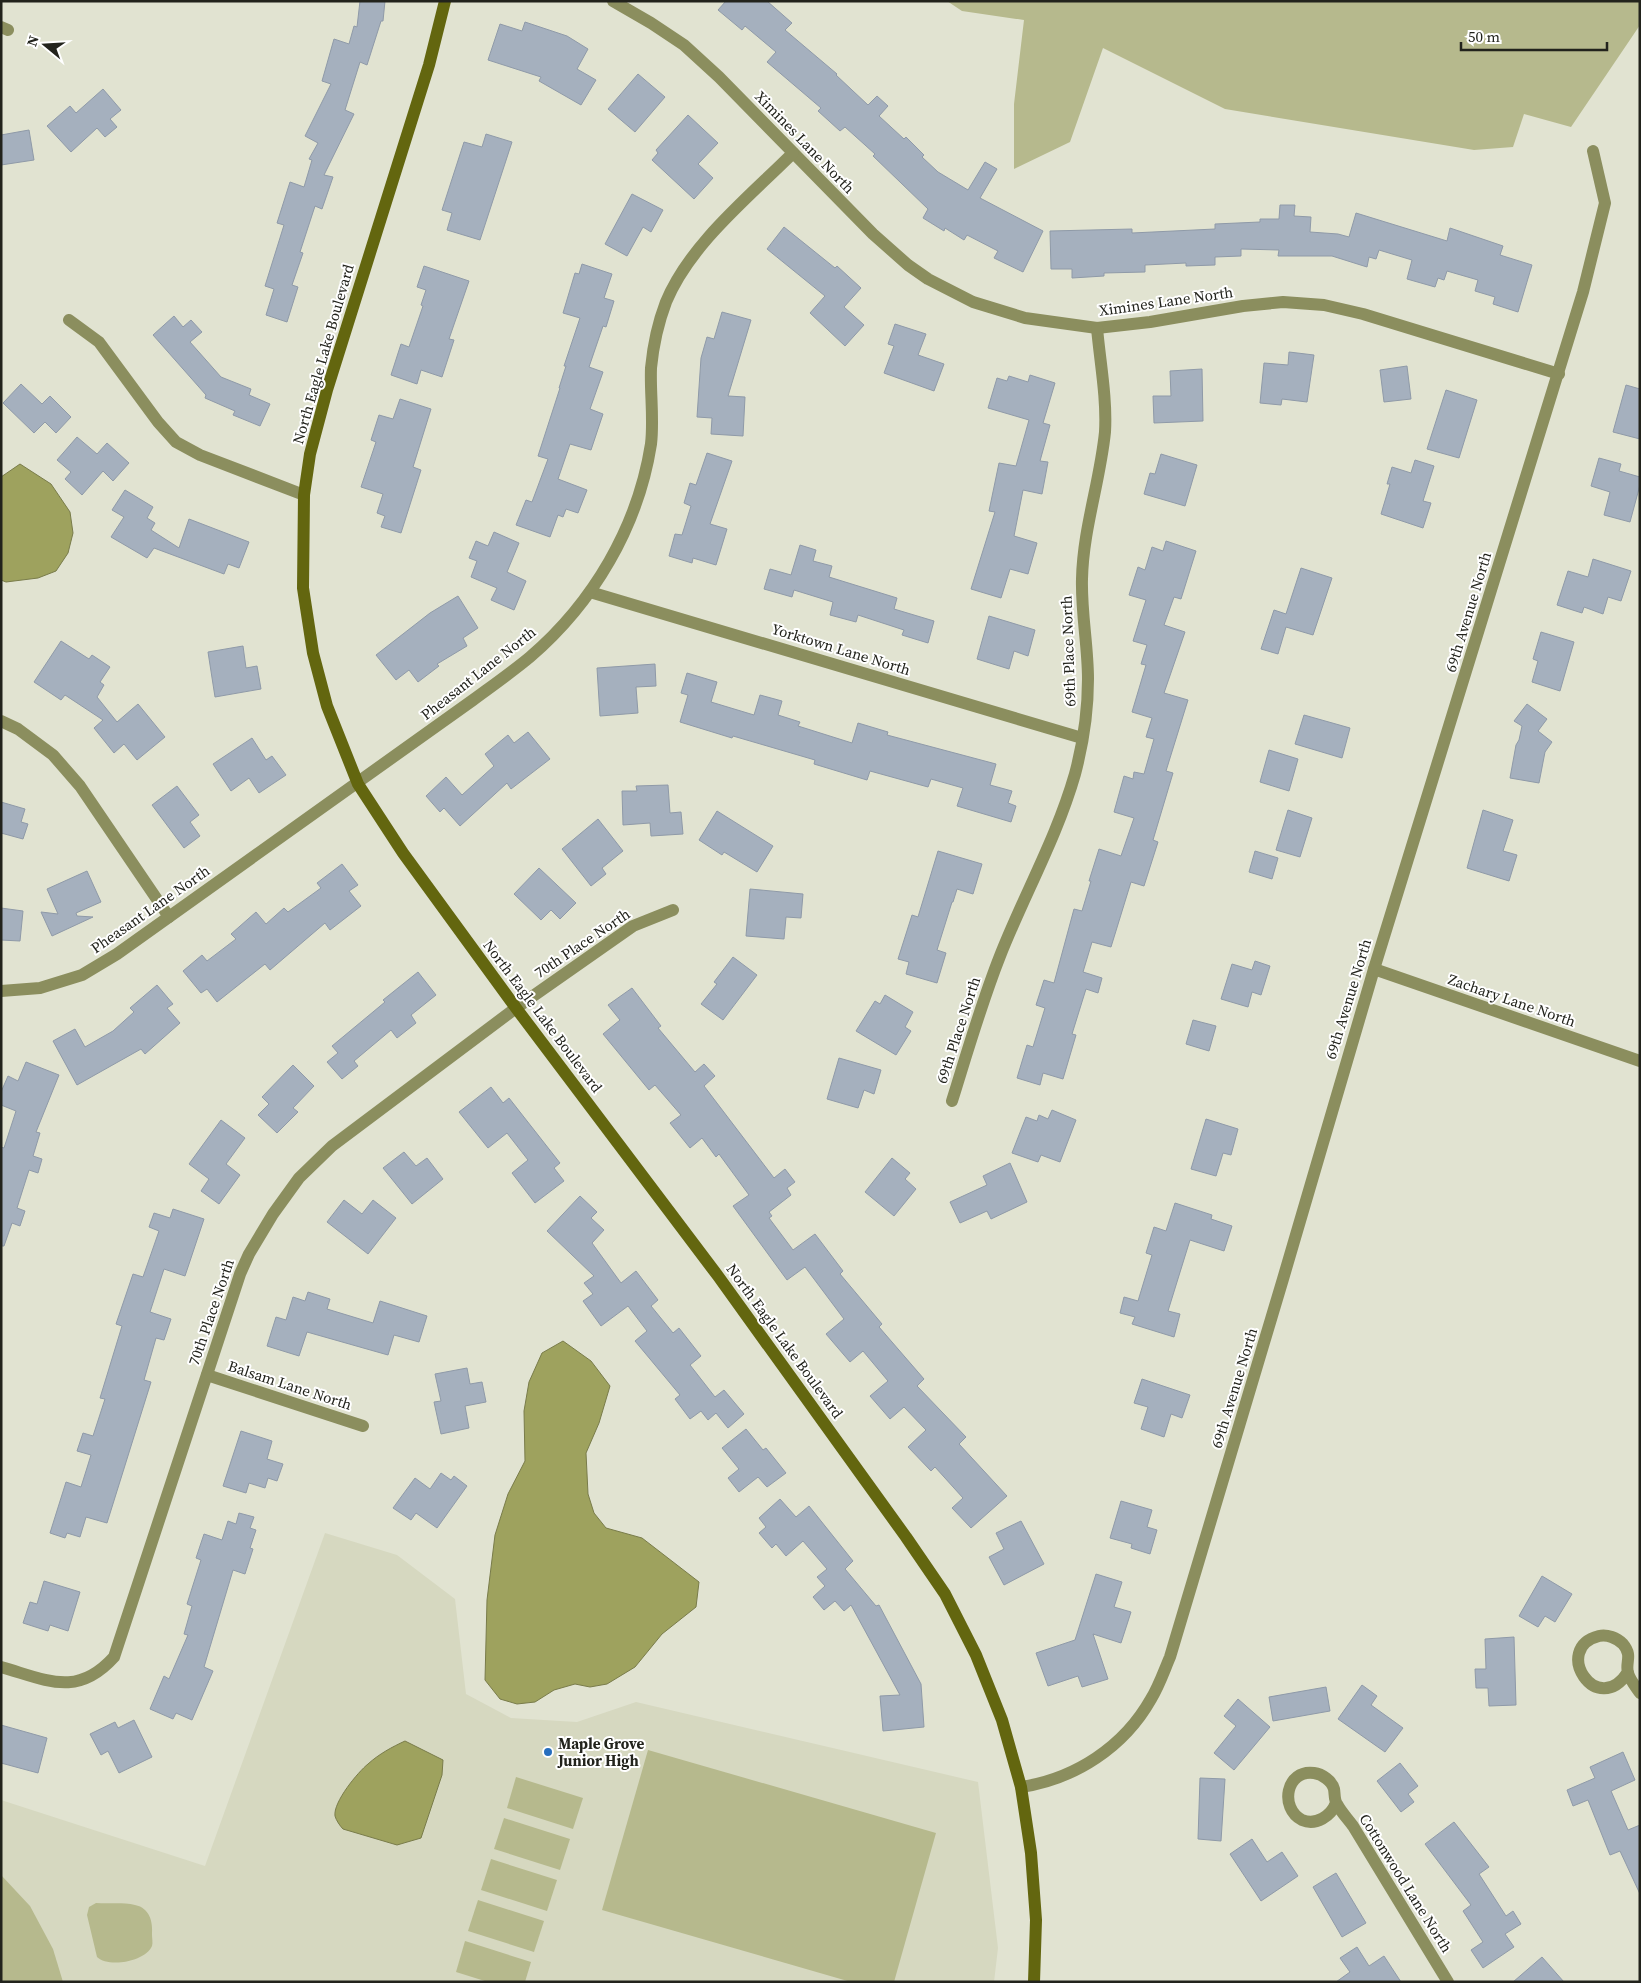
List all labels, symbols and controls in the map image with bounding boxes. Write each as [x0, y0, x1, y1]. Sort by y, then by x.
north arrow [20, 20, 70, 70]
scale bar [1461, 20, 1607, 52]
text: 50 m [1468, 26, 1500, 47]
text: N [22, 33, 44, 49]
street label: Ximines Lane North [750, 86, 860, 198]
street label: North Eagle Lake Boulevard [287, 261, 359, 446]
street label: Ximines Lane North [1098, 281, 1234, 321]
street label: 69th Avenue North [1440, 549, 1496, 675]
street label: 69th Place North [1056, 595, 1080, 707]
street label: Yorktown Lane North [769, 618, 913, 680]
street label: Pheasant Lane North [416, 621, 540, 725]
street label: Pheasant Lane North [86, 860, 214, 958]
street label: 70th Place North [530, 903, 634, 983]
street label: North Eagle Lake Boulevard [479, 935, 608, 1097]
street label: 69th Avenue North [1320, 936, 1376, 1062]
street label: Zachary Lane North [1445, 968, 1579, 1032]
street label: 69th Place North [931, 974, 985, 1086]
street label: 70th Place North [183, 1256, 239, 1368]
street label: North Eagle Lake Boulevard [722, 1259, 849, 1423]
street label: 69th Avenue North [1206, 1325, 1262, 1451]
street label: Balsam Lane North [225, 1355, 355, 1415]
place label: Maple Grove Junior High [557, 1733, 645, 1771]
marker: Maple Grove Junior High [542, 1746, 554, 1758]
street label: Cottonwood Lane North [1355, 1809, 1457, 1957]

